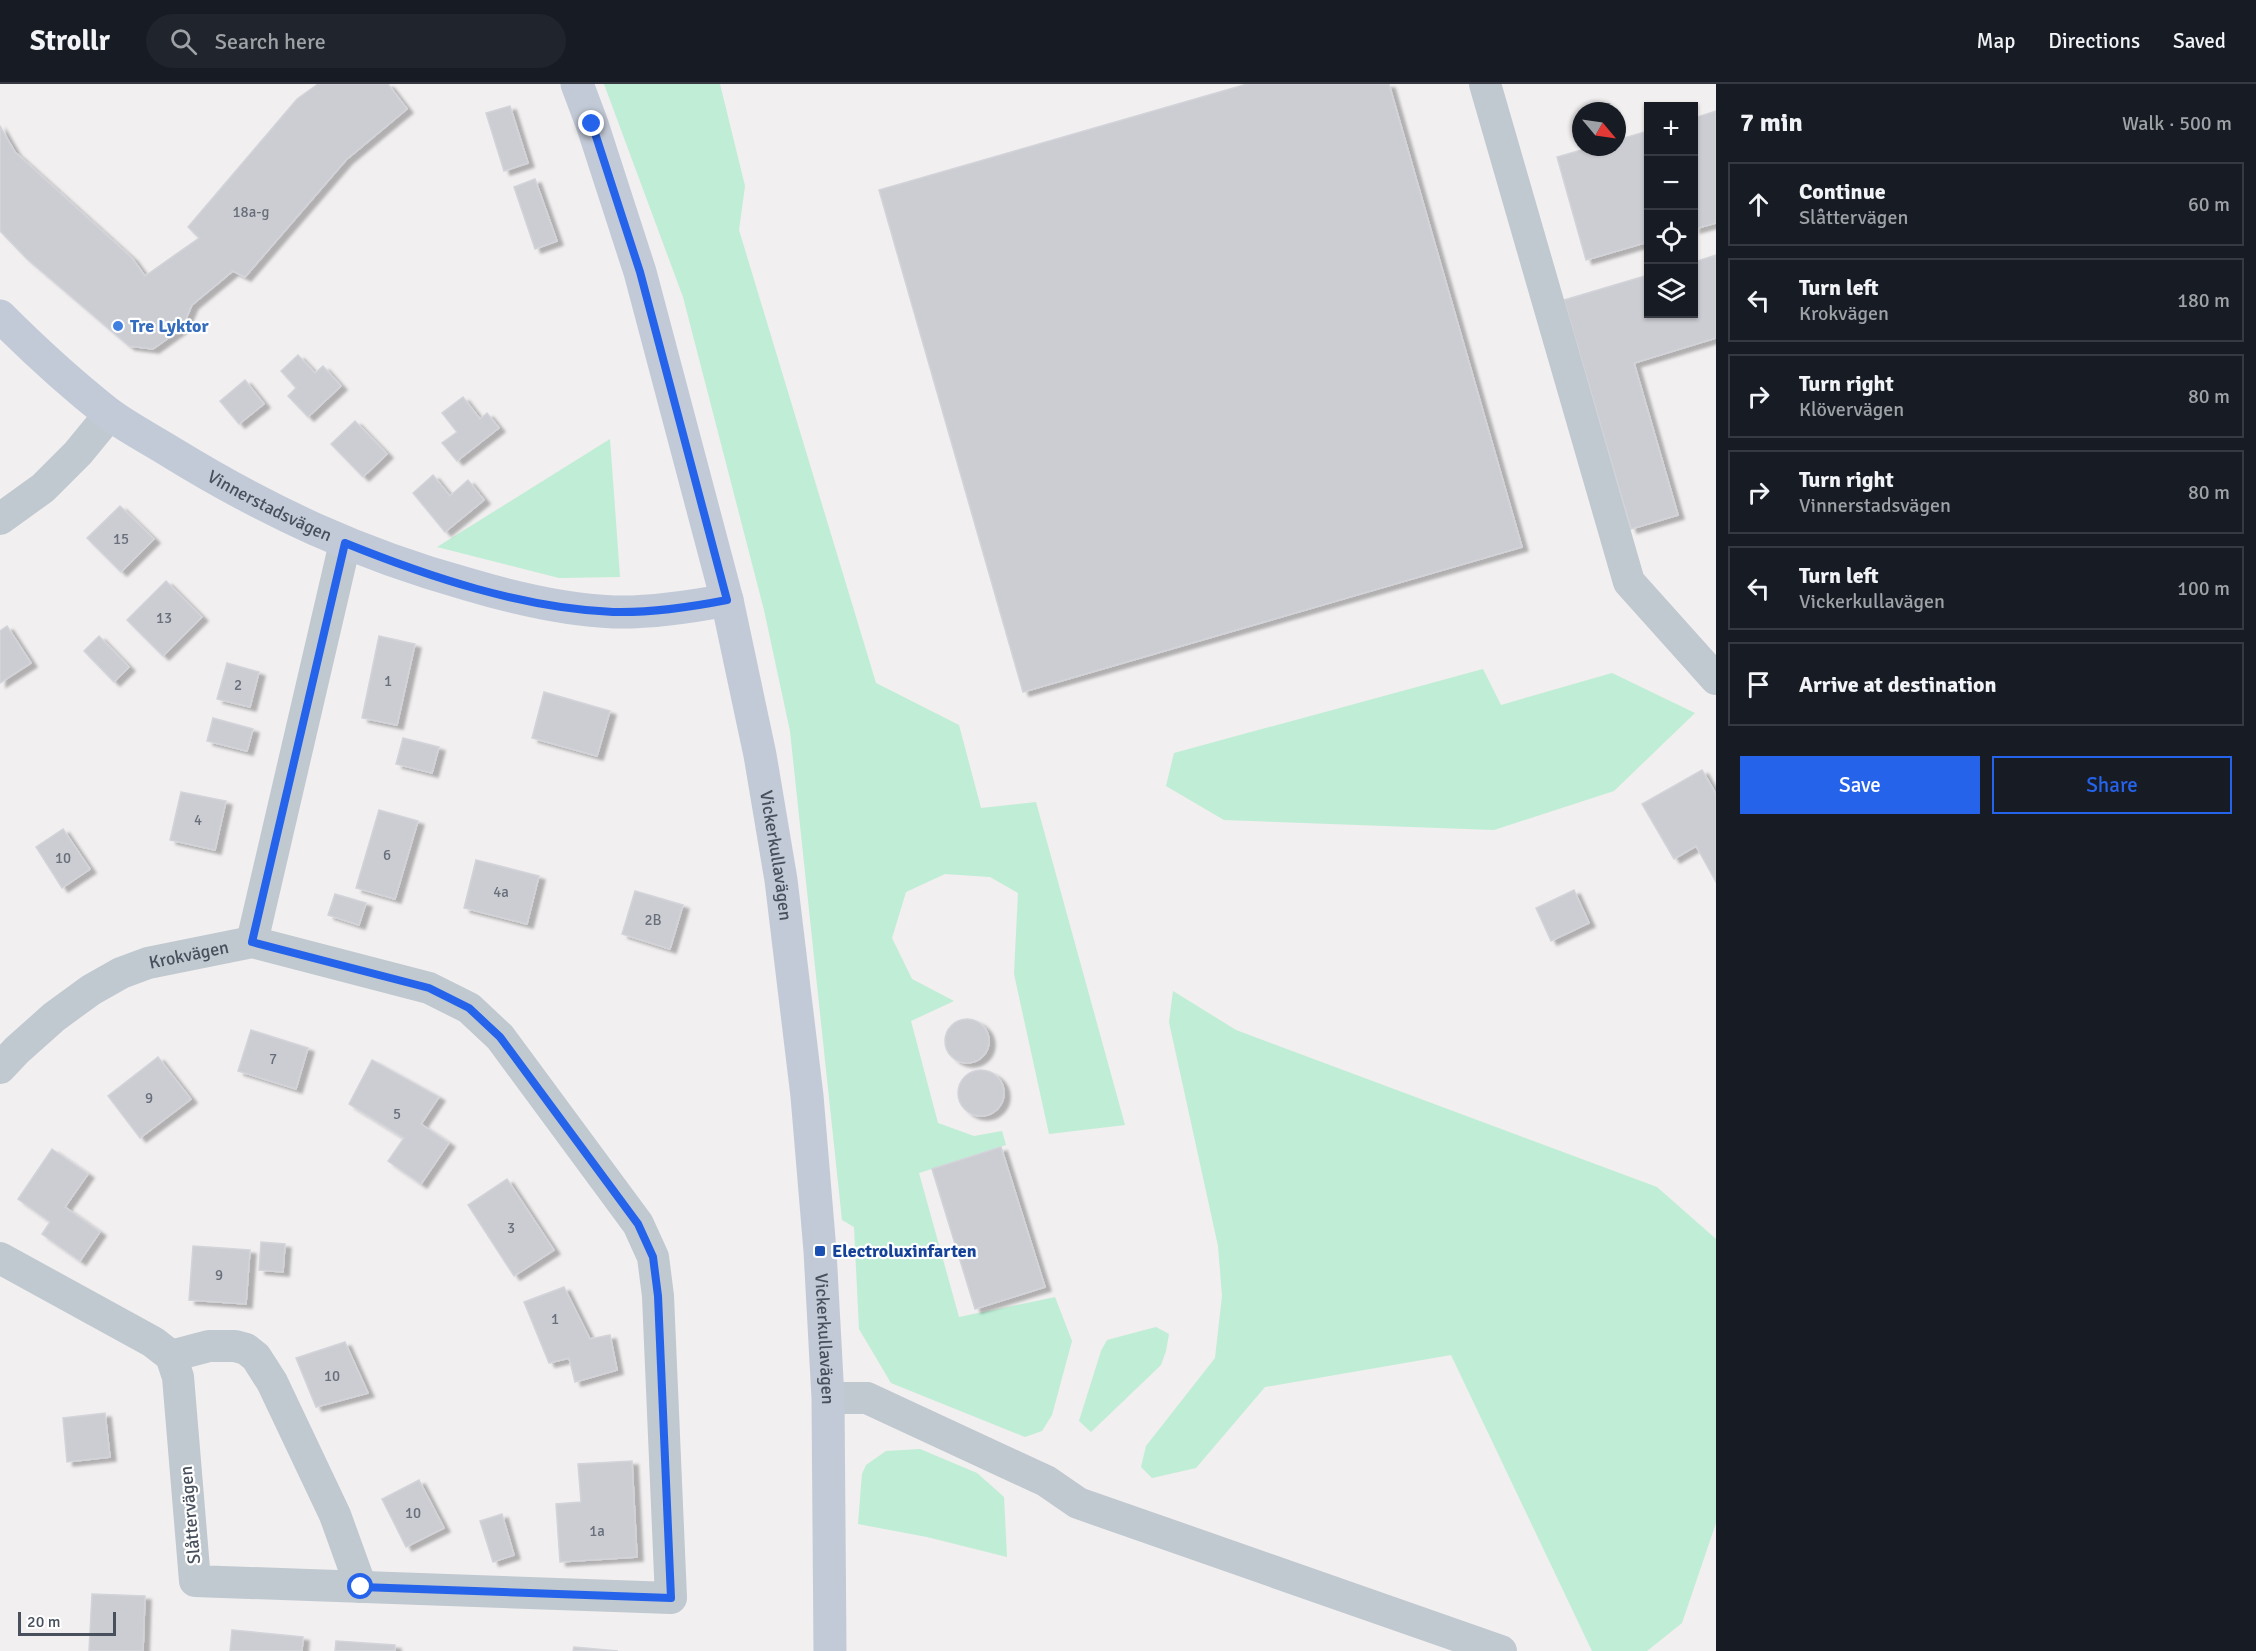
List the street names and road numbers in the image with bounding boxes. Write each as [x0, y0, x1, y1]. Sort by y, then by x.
street label: Vinnerstadsvägen [204, 465, 335, 546]
street label: Vickerkullavägen [755, 789, 797, 922]
street label: Krokvägen [147, 936, 231, 974]
street label: Vickerkullavägen [810, 1273, 839, 1405]
street label: Slåttervägen [175, 1465, 205, 1565]

